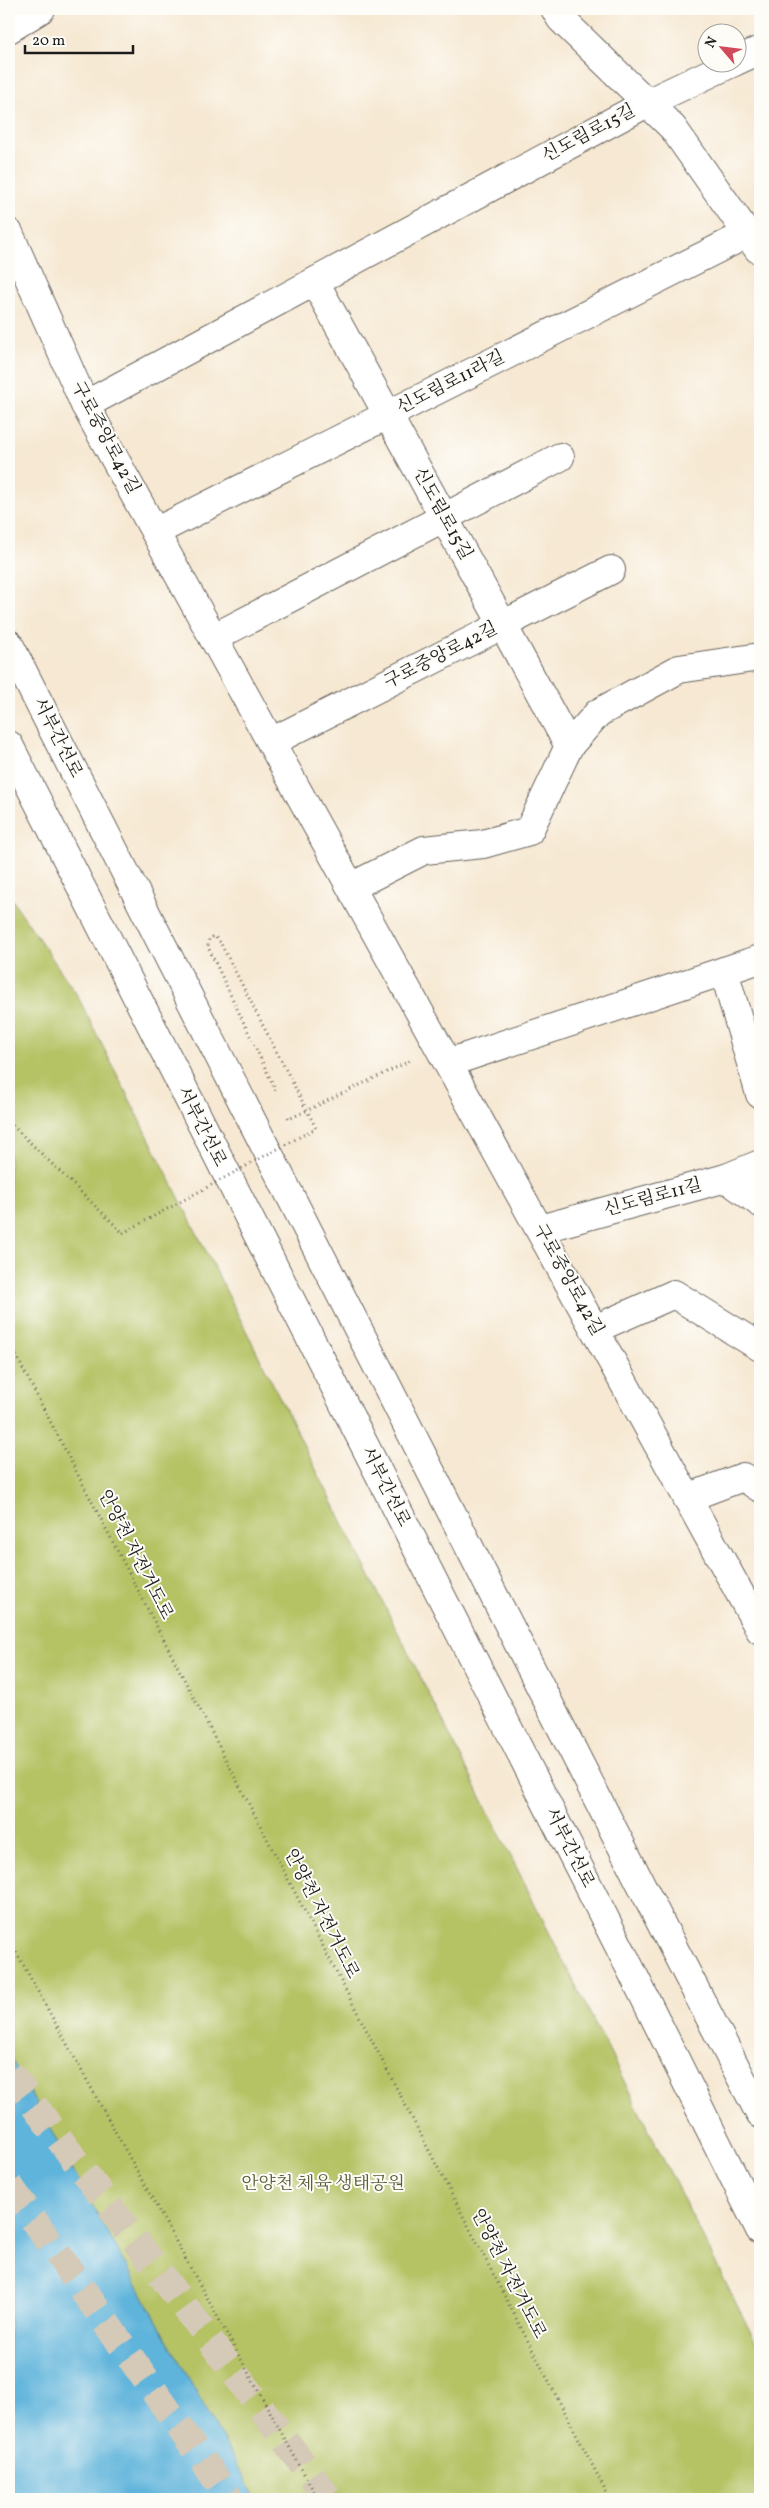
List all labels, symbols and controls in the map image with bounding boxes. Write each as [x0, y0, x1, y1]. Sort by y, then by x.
scale bar [25, 22, 132, 54]
north arrow [696, 22, 746, 72]
text: 20 m [32, 31, 65, 52]
text: N [701, 34, 723, 52]
street label: 신도림로15길 [538, 99, 640, 169]
street label: 신도림로11라길 [393, 345, 509, 421]
street label: 구로중앙로42길 [65, 377, 145, 499]
street label: 신도림로15길 [406, 463, 478, 565]
street label: 구로중앙로42길 [380, 617, 502, 695]
street label: 서부간선로 [26, 694, 88, 782]
street label: 서부간선로 [170, 1083, 232, 1171]
street label: 신도림로11길 [601, 1173, 705, 1223]
street label: 구로중앙로42길 [527, 1219, 609, 1341]
street label: 서부간선로 [354, 1443, 416, 1531]
street label: 안양천 자전거도로 [91, 1486, 179, 1624]
street label: 서부간선로 [538, 1804, 600, 1892]
street label: 안양천 자전거도로 [277, 1845, 365, 1983]
park label: 안양천 체육 생태공원 [241, 2172, 405, 2197]
street label: 안양천 자전거도로 [464, 2205, 552, 2343]

